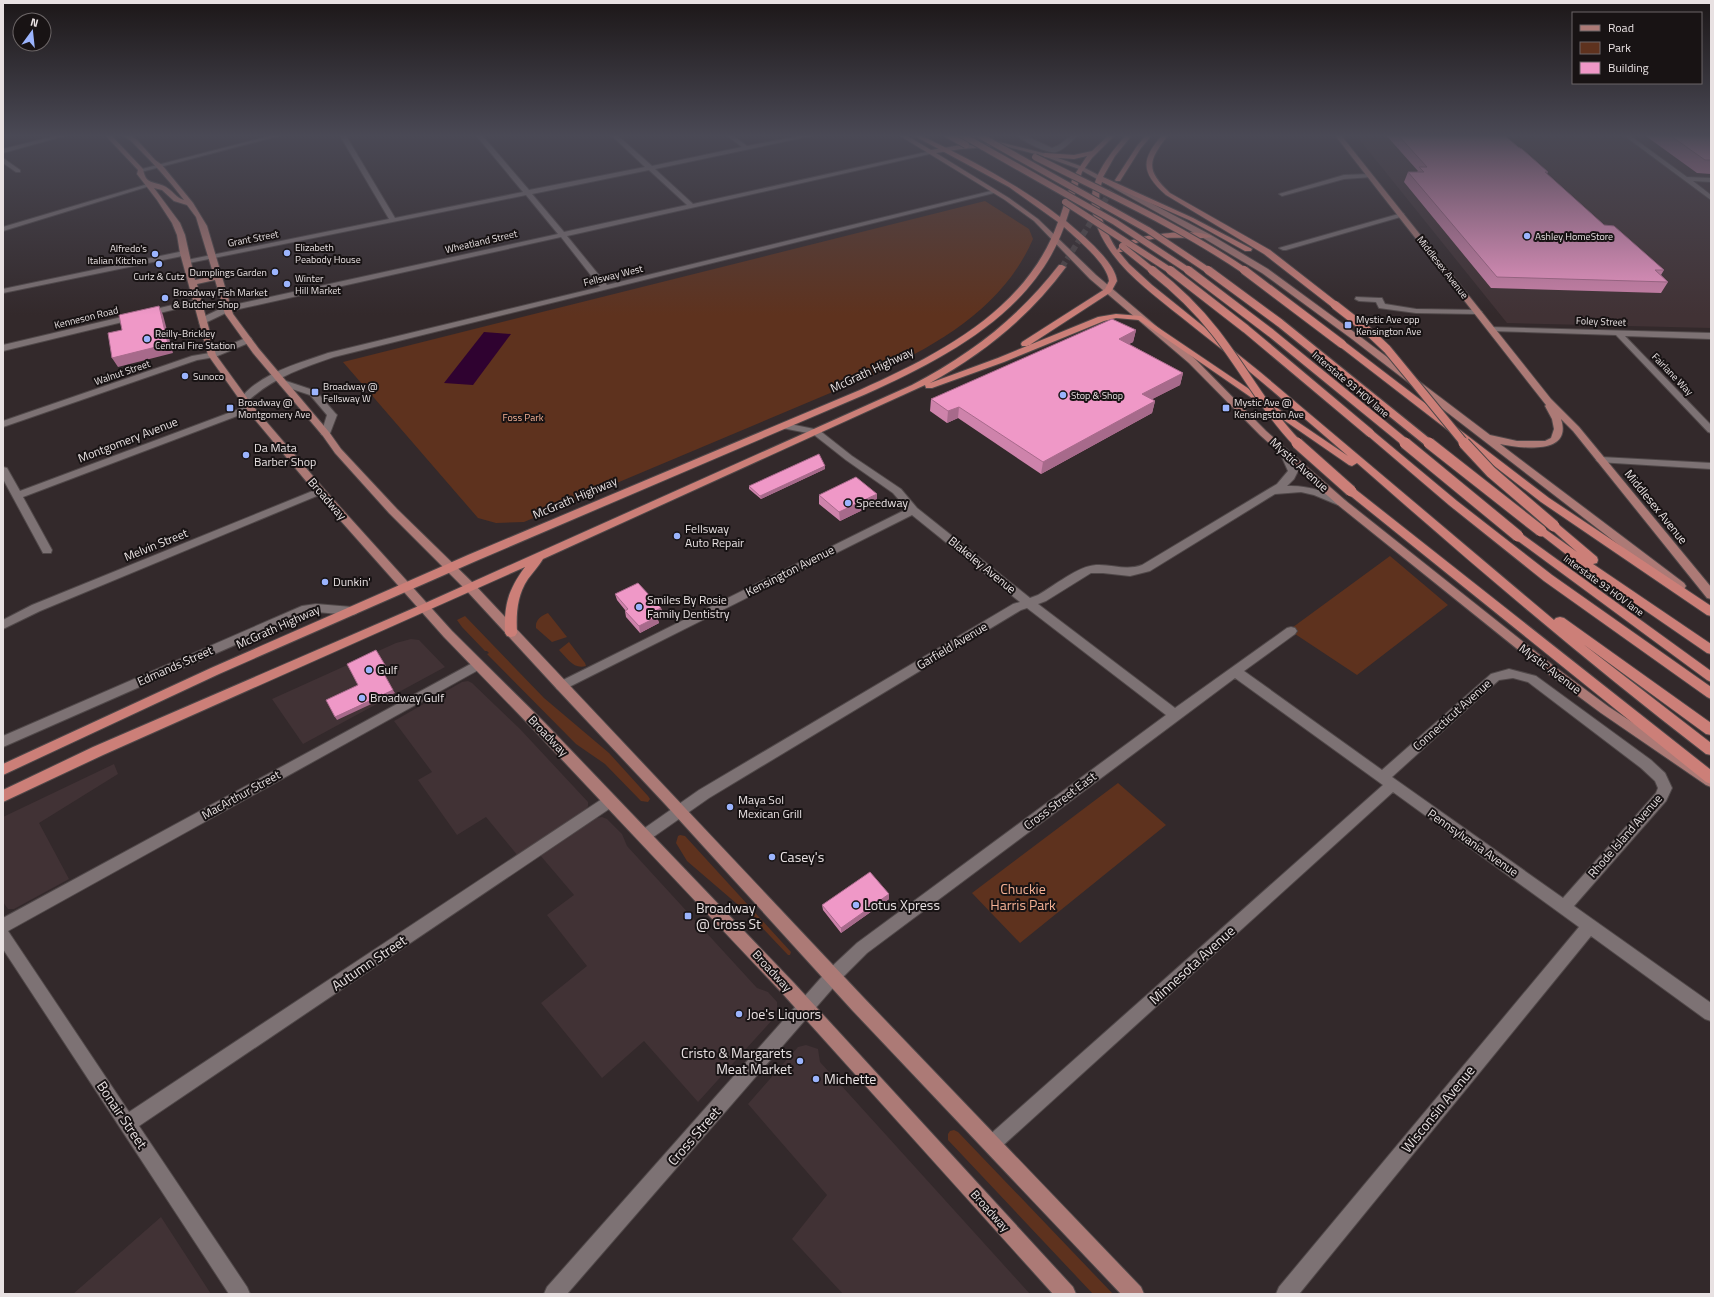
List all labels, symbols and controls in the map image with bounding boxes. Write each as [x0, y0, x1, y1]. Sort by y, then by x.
north arrow [12, 12, 52, 52]
legend [1572, 12, 1702, 84]
text: N [29, 14, 40, 31]
text: Road [1608, 18, 1634, 37]
text: Park [1608, 38, 1631, 57]
text: Building [1608, 58, 1649, 77]
street label: Grant Street [226, 226, 280, 251]
street label: Wheatland Street [443, 226, 519, 257]
place label: Ashley HomeStore [1535, 229, 1613, 244]
marker: Ashley HomeStore [1522, 231, 1532, 241]
street label: Middlesex Avenue [1413, 233, 1472, 302]
place label: Elizabeth Peabody House [295, 240, 361, 267]
place label: Alfredo's Italian Kitchen [87, 241, 147, 268]
marker: Elizabeth Peabody House [282, 248, 292, 258]
marker: Alfredo's Italian Kitchen [150, 249, 160, 259]
marker: Curlz & Cutz [154, 259, 164, 269]
street label: Fellsway West [582, 261, 645, 290]
place label: Dumplings Garden [190, 265, 267, 280]
marker: Dumplings Garden [270, 267, 280, 277]
place label: Curlz & Cutz [134, 269, 185, 284]
place label: Winter Hill Market [295, 271, 341, 298]
marker: Winter Hill Market [282, 279, 292, 289]
place label: Broadway Fish Market & Butcher Shop [173, 285, 268, 312]
marker: Broadway Fish Market & Butcher Shop [160, 293, 170, 303]
street label: Kenneson Road [53, 302, 120, 333]
place label: Mystic Ave opp Kensington Ave [1356, 312, 1421, 339]
street label: Foley Street [1576, 313, 1627, 330]
marker: Mystic Ave opp Kensington Ave [1343, 320, 1353, 330]
place label: Reilly-Brickley Central Fire Station [155, 326, 235, 353]
marker: Reilly-Brickley Central Fire Station [142, 334, 152, 344]
street label: McGrath Highway [827, 342, 917, 397]
street label: Interstate 93 HOV lane [1309, 348, 1392, 421]
street label: Fairlane Way [1648, 350, 1697, 399]
street label: Walnut Street [92, 356, 153, 389]
place label: Sunoco [193, 369, 224, 384]
marker: Sunoco [180, 371, 190, 381]
place label: Broadway @ Fellsway W [323, 379, 378, 406]
marker: Broadway @ Fellsway W [310, 387, 320, 397]
place label: Stop & Shop [1071, 388, 1123, 403]
marker: Stop & Shop [1058, 390, 1068, 400]
place label: Broadway @ Montgomery Ave [238, 395, 310, 422]
place label: Mystic Ave @ Kensingston Ave [1234, 395, 1304, 422]
marker: Broadway @ Montgomery Ave [225, 403, 235, 413]
marker: Mystic Ave @ Kensingston Ave [1221, 403, 1231, 413]
park label: Foss Park [503, 410, 544, 425]
street label: Montgomery Avenue [75, 412, 181, 467]
street label: Mystic Avenue [1266, 433, 1333, 496]
place label: Da Mata Barber Shop [254, 438, 316, 471]
marker: Da Mata Barber Shop [241, 450, 251, 460]
street label: Middlesex Avenue [1620, 465, 1693, 548]
street label: McGrath Highway [530, 471, 620, 524]
street label: Broadway [303, 473, 351, 524]
place label: Speedway [856, 493, 908, 512]
marker: Speedway [843, 498, 853, 508]
place label: Fellsway Auto Repair [685, 519, 744, 552]
street label: Melvin Street [121, 523, 191, 566]
marker: Fellsway Auto Repair [672, 531, 682, 541]
street label: Blakeley Avenue [944, 531, 1020, 598]
street label: Kensington Avenue [742, 540, 837, 601]
street label: Interstate 93 HOV lane [1560, 551, 1647, 620]
place label: Dunkin' [333, 572, 371, 591]
marker: Dunkin' [320, 577, 330, 587]
place label: Smiles By Rosie Family Dentistry [647, 590, 730, 623]
street label: McGrath Highway [233, 599, 323, 654]
marker: Smiles By Rosie Family Dentistry [634, 602, 644, 612]
street label: Garfield Avenue [913, 617, 991, 674]
street label: Mystic Avenue [1515, 639, 1585, 698]
street label: Edmands Street [134, 640, 216, 691]
place label: Gulf [377, 660, 398, 679]
marker: Gulf [364, 665, 374, 675]
street label: Connecticut Avenue [1408, 674, 1495, 755]
place label: Broadway Gulf [370, 688, 444, 707]
marker: Broadway Gulf [357, 693, 367, 703]
street label: Broadway [524, 711, 573, 761]
street label: MacArthur Street [198, 765, 284, 824]
street label: Cross Street East [1019, 766, 1101, 834]
place label: Maya Sol Mexican Grill [738, 790, 802, 823]
street label: Rhode Island Avenue [1583, 790, 1666, 882]
marker: Maya Sol Mexican Grill [725, 802, 735, 812]
street label: Pennsylvania Avenue [1424, 804, 1523, 881]
place label: Casey's [780, 846, 824, 867]
marker: Casey's [767, 852, 777, 862]
park label: Chuckie Harris Park [990, 878, 1056, 915]
place label: Lotus Xpress [864, 894, 940, 915]
place label: Broadway @ Cross St [696, 897, 761, 934]
marker: Lotus Xpress [851, 900, 861, 910]
marker: Broadway @ Cross St [683, 911, 693, 921]
street label: Minnesota Avenue [1144, 920, 1239, 1009]
street label: Autumn Street [327, 930, 411, 995]
street label: Broadway [748, 946, 797, 996]
place label: Joe's Liquors [747, 1003, 821, 1024]
marker: Joe's Liquors [734, 1009, 744, 1019]
place label: Cristo & Margarets Meat Market [681, 1042, 792, 1079]
marker: Cristo & Margarets Meat Market [795, 1056, 805, 1066]
street label: Wisconsin Avenue [1396, 1061, 1479, 1157]
place label: Michette [824, 1068, 876, 1089]
marker: Michette [811, 1074, 821, 1084]
street label: Bonair Street [92, 1077, 153, 1153]
street label: Cross Street [662, 1102, 725, 1170]
street label: Broadway [966, 1185, 1015, 1236]

